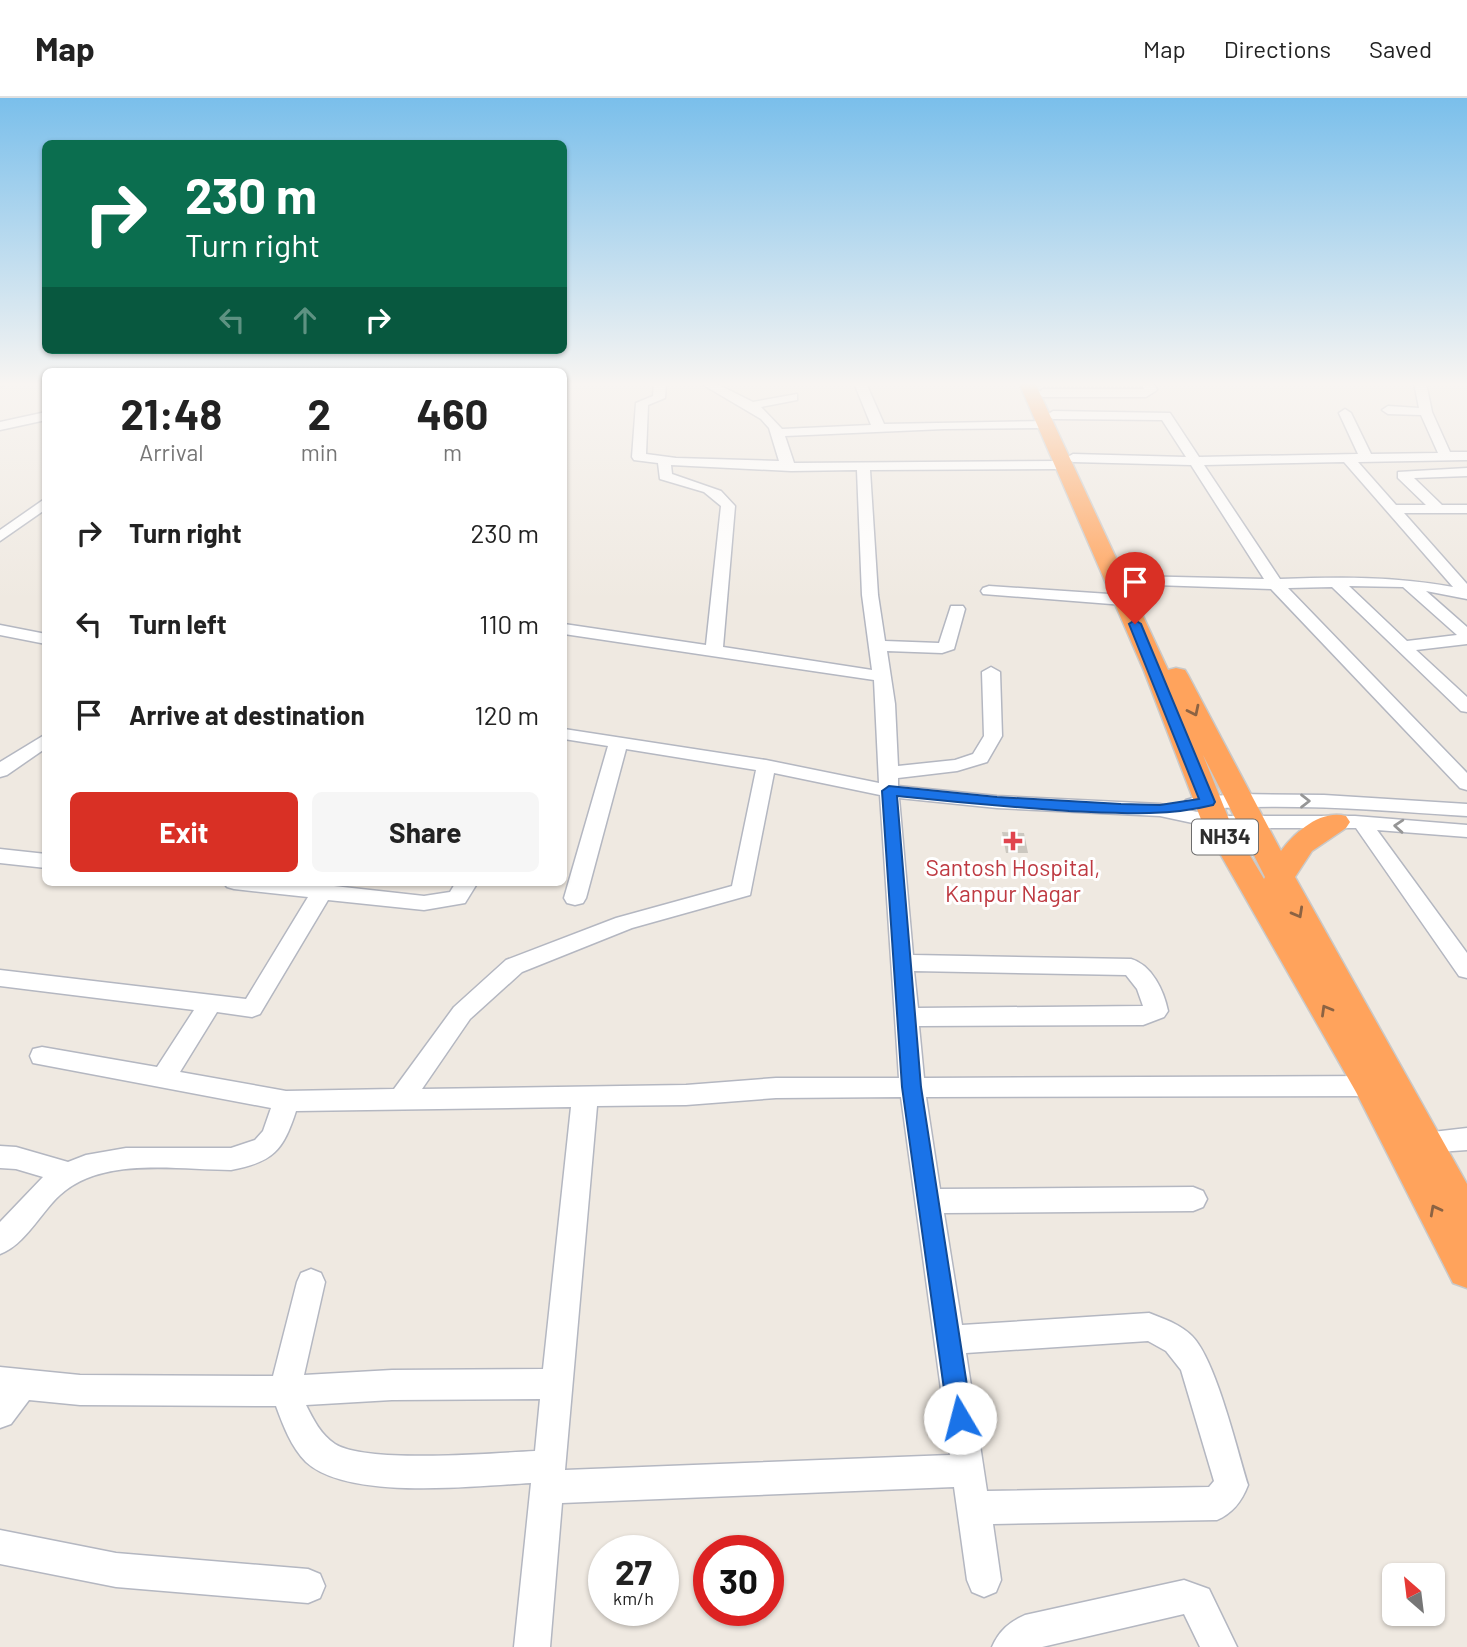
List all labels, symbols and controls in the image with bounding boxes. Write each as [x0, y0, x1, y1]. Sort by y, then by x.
text: Map [35, 28, 95, 68]
text: Map [1143, 34, 1186, 63]
text: Directions [1224, 34, 1331, 63]
text: Saved [1369, 34, 1432, 63]
text: 230 m [185, 165, 317, 224]
icon: right [70, 168, 161, 259]
text: Turn right [185, 225, 320, 263]
icon: left [213, 301, 251, 339]
icon: ahead [286, 301, 324, 339]
icon: right [359, 301, 397, 339]
text: 21:48 [121, 388, 222, 438]
text: 2 [308, 388, 331, 438]
text: 460 [417, 388, 488, 438]
text: Arrival [139, 438, 203, 466]
text: min [301, 438, 338, 466]
text: m [443, 438, 462, 466]
icon: right [70, 514, 108, 552]
text: Turn right [129, 517, 242, 548]
text: 230 m [470, 517, 539, 548]
pin [1105, 552, 1165, 624]
icon: arrive [1116, 563, 1154, 601]
icon: left [70, 605, 108, 643]
text: Turn left [129, 608, 227, 639]
text: 110 m [479, 608, 539, 639]
icon: arrive [70, 696, 108, 734]
text: Arrive at destination [129, 699, 365, 730]
text: 120 m [475, 699, 539, 730]
one-way arrow [1185, 704, 1199, 716]
button: Exit [70, 792, 298, 872]
button: Share [312, 792, 539, 872]
one-way arrow [1300, 793, 1311, 809]
one-way arrow [1393, 818, 1404, 833]
road number: NH34 [1192, 820, 1258, 854]
marker: Santosh Hospital, Kanpur Nagar [1003, 831, 1023, 851]
place label: Santosh Hospital, Kanpur Nagar [926, 853, 1100, 907]
one-way arrow [1290, 905, 1303, 918]
one-way arrow [1322, 1005, 1335, 1018]
one-way arrow [1430, 1205, 1444, 1217]
position arrow [923, 1381, 997, 1455]
speed limit sign: 30 [693, 1535, 784, 1626]
text: 27 [615, 1550, 652, 1592]
north arrow [1382, 1563, 1446, 1626]
map controls [1382, 1563, 1445, 1626]
text: km/h [613, 1587, 654, 1609]

